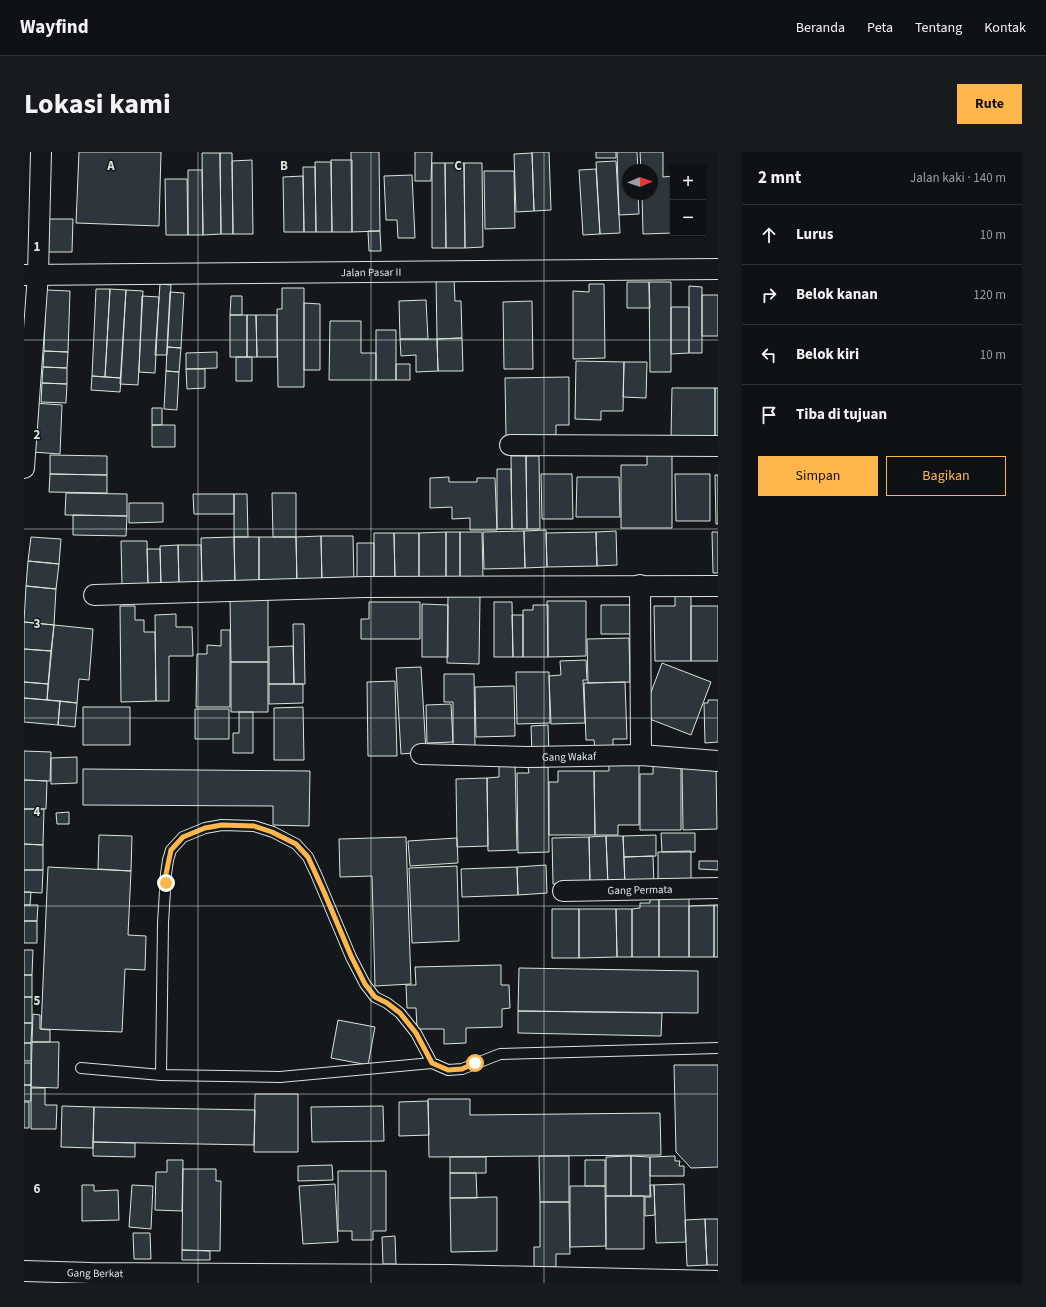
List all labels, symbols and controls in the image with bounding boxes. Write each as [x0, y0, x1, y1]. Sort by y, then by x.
text: Wayfind [20, 14, 89, 41]
text: Beranda [796, 18, 845, 38]
text: Peta [867, 18, 893, 38]
text: Tentang [915, 18, 962, 38]
text: Kontak [984, 18, 1026, 38]
text: Lokasi kami [24, 84, 171, 124]
button: Rute [957, 84, 1022, 124]
text: A [106, 157, 115, 175]
text: B [280, 157, 288, 175]
text: C [454, 157, 462, 175]
north arrow [622, 164, 658, 200]
map controls [670, 164, 706, 236]
button: + [670, 164, 706, 200]
text: 2 mnt [758, 166, 801, 190]
text: Jalan kaki · 140 m [910, 169, 1006, 187]
button: − [670, 200, 706, 236]
icon: ahead [758, 224, 780, 246]
text: Lurus [796, 224, 833, 245]
text: 10 m [980, 226, 1006, 244]
text: 1 [34, 238, 41, 256]
street label: Jalan Pasar II [341, 265, 401, 280]
icon: right [758, 284, 780, 306]
text: Belok kanan [796, 284, 878, 305]
text: 120 m [973, 286, 1006, 304]
icon: left [758, 344, 780, 366]
text: Belok kiri [796, 344, 859, 365]
text: 10 m [980, 346, 1006, 364]
icon: arrive [758, 404, 780, 426]
text: Tiba di tujuan [796, 404, 887, 425]
text: 2 [34, 426, 41, 444]
button: Simpan [758, 456, 878, 496]
button: Bagikan [886, 456, 1006, 496]
text: 3 [34, 615, 41, 633]
street label: Gang Wakaf [542, 749, 597, 765]
text: 4 [34, 803, 41, 821]
route end [157, 874, 175, 892]
street label: Gang Permata [607, 882, 673, 898]
text: 5 [34, 992, 41, 1010]
route start [466, 1054, 484, 1072]
text: 6 [34, 1180, 41, 1198]
street label: Gang Berkat [67, 1265, 123, 1281]

